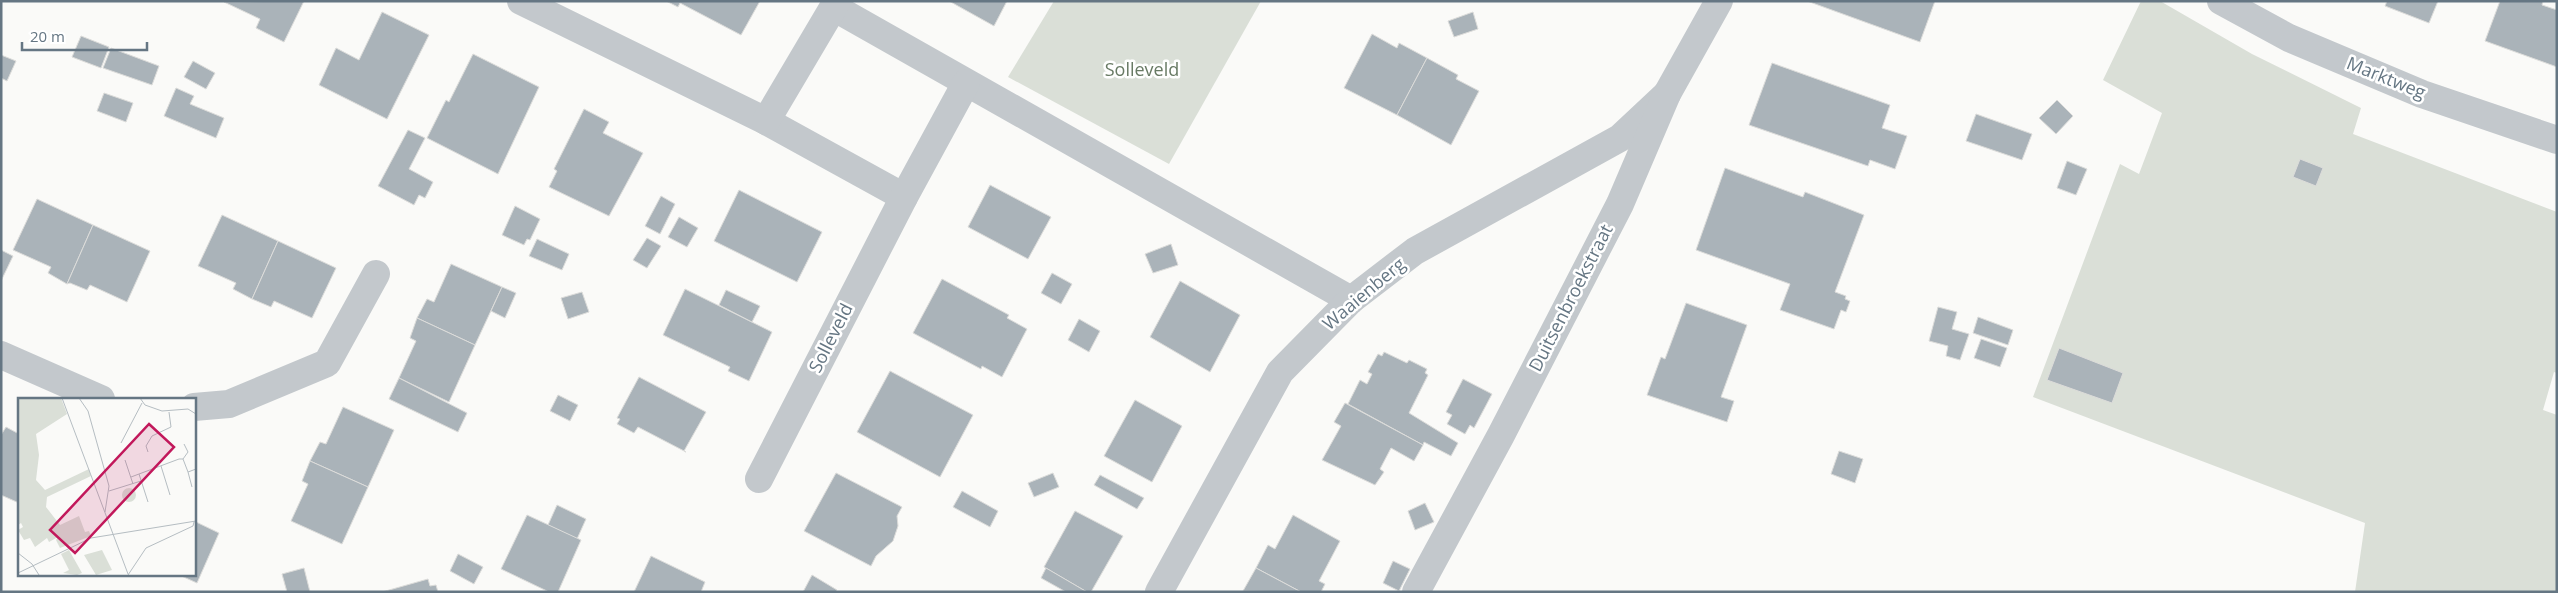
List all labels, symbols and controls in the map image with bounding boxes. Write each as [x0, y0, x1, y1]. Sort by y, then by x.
scale bar [22, 20, 148, 52]
text: 20 m [30, 26, 65, 46]
street label: Marktweg [2343, 50, 2430, 104]
park label: Solleveld [1105, 57, 1179, 81]
street label: Duitsenbroekstraat [1523, 220, 1618, 375]
street label: Waaienberg [1317, 252, 1410, 335]
street label: Solleveld [802, 299, 858, 376]
inset map [18, 398, 195, 576]

